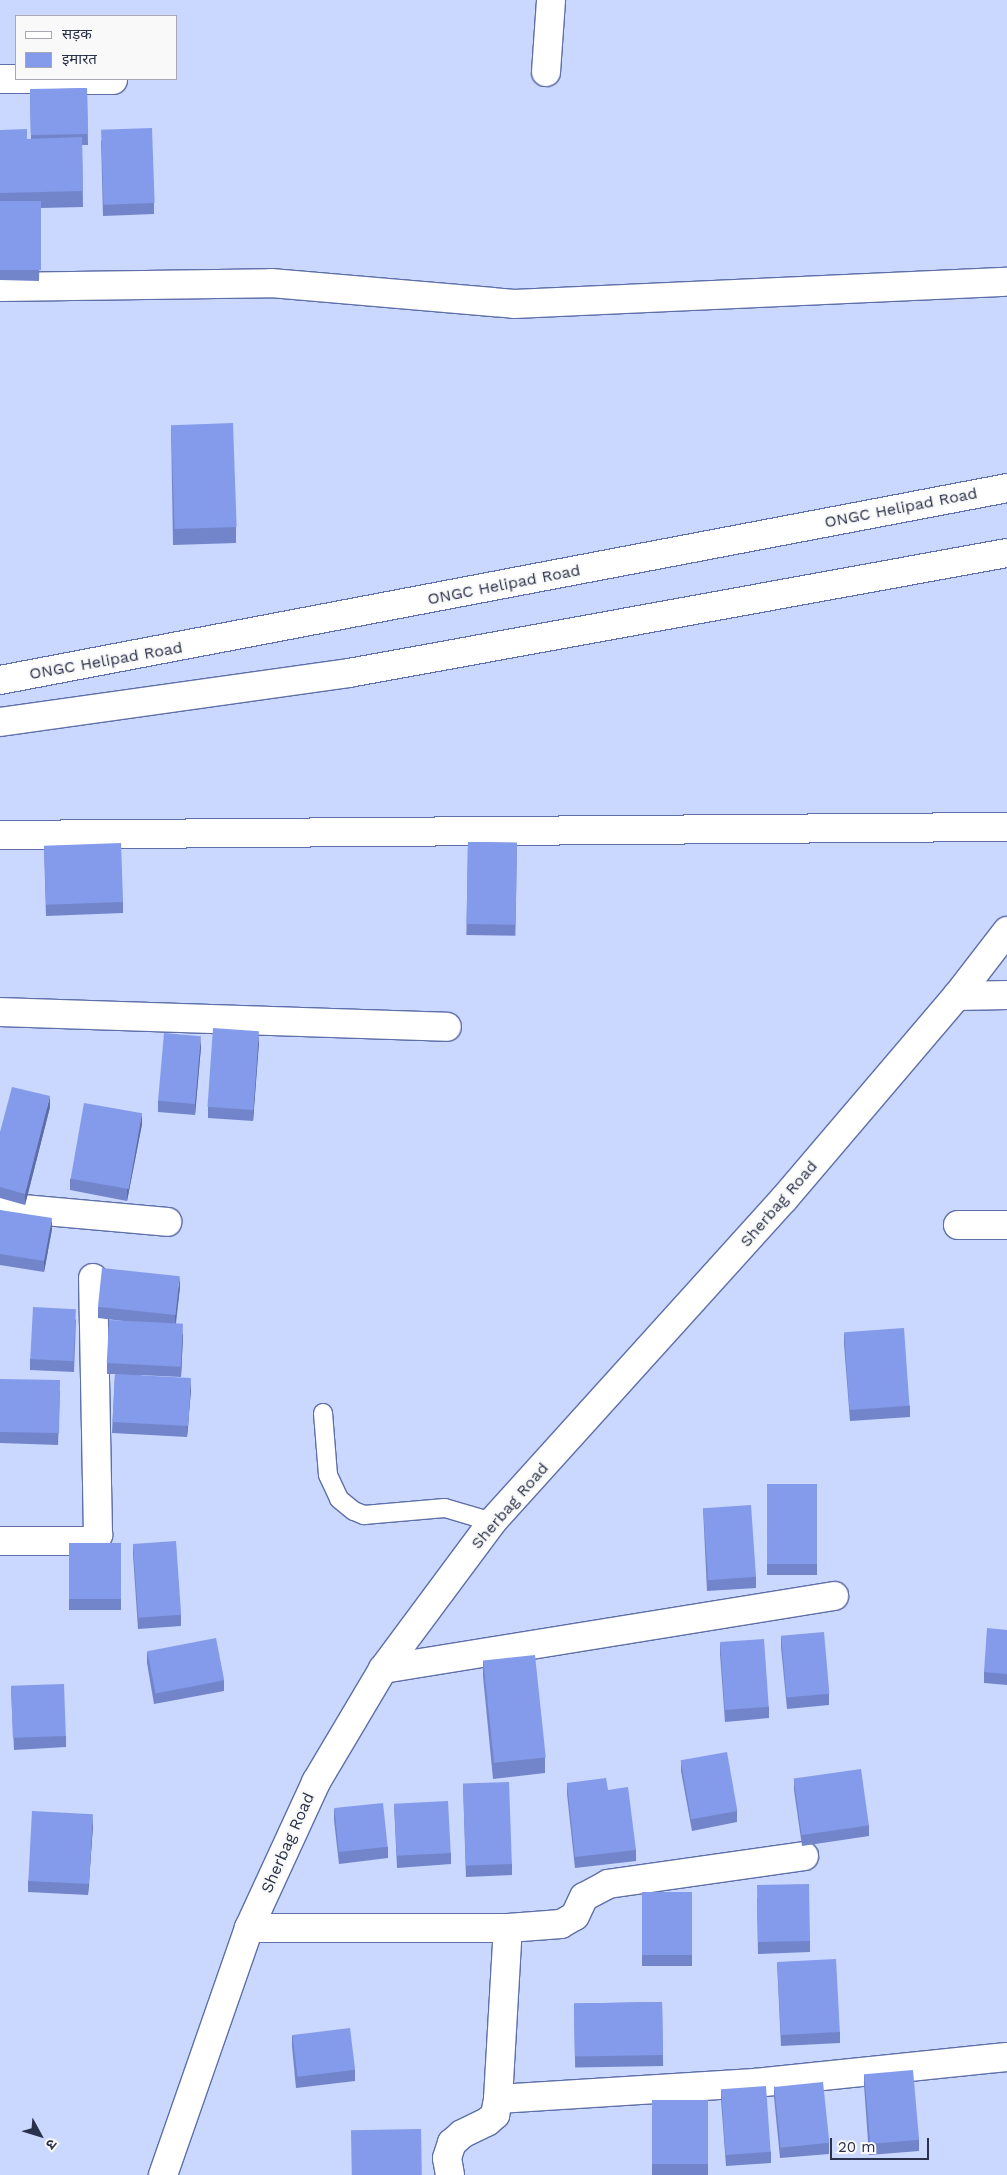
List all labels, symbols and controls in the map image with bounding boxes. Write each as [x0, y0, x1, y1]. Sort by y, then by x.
legend [15, 15, 178, 80]
text: सड़क [62, 25, 92, 43]
text: इमारत [62, 50, 97, 68]
street label: ONGC Helipad Road [823, 484, 979, 532]
street label: ONGC Helipad Road [426, 561, 582, 609]
street label: ONGC Helipad Road [28, 638, 184, 684]
street label: Sherbag Road [736, 1157, 822, 1251]
street label: Sherbag Road [467, 1459, 553, 1553]
street label: Sherbag Road [257, 1790, 319, 1896]
north arrow [15, 2110, 65, 2160]
scale bar [832, 2128, 931, 2160]
text: उ [43, 2136, 60, 2153]
text: 20 m [838, 2138, 876, 2156]

